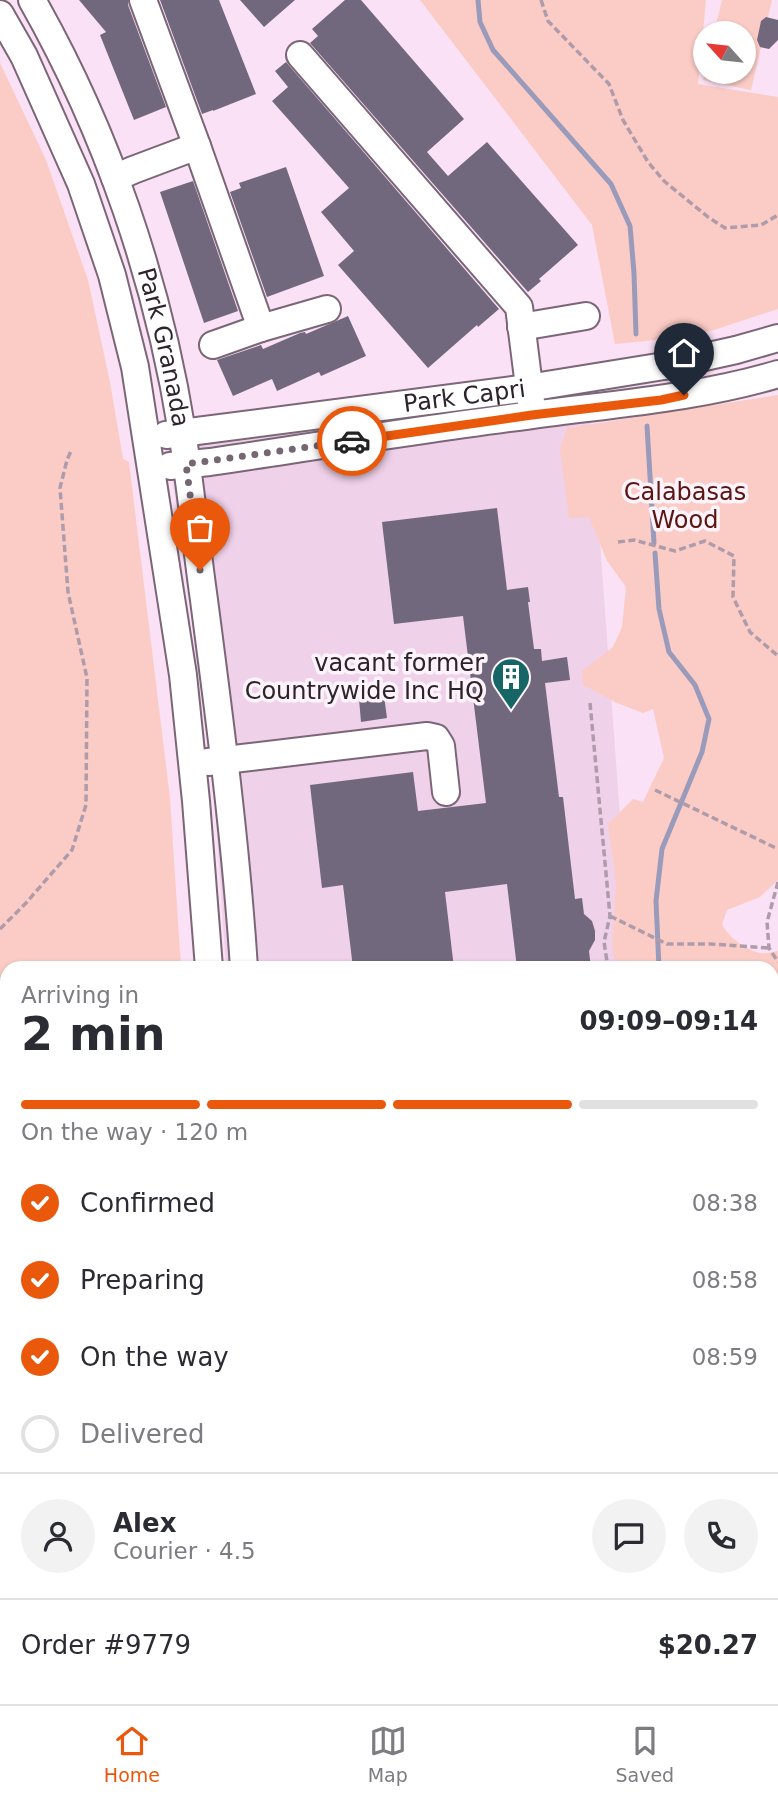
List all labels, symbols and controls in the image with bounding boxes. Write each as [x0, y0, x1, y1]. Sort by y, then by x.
north arrow [693, 21, 756, 84]
map controls [693, 21, 756, 84]
street label: Park Granada [132, 264, 195, 429]
pin [654, 323, 714, 395]
icon: home [665, 334, 703, 372]
street label: Park Capri [402, 374, 527, 418]
courier [317, 406, 387, 476]
icon: car [333, 422, 371, 460]
park label: Calabasas Wood [624, 478, 746, 534]
pin [170, 498, 230, 570]
icon: bag [181, 509, 219, 547]
place label: vacant former Countrywide Inc HQ [245, 649, 484, 705]
building icon: vacant former Countrywide Inc HQ [490, 656, 532, 711]
text: Arriving in [21, 982, 139, 1008]
text: 09:09–09:14 [579, 1006, 758, 1036]
text: 2 min [21, 1007, 165, 1061]
text: On the way · 120 m [21, 1119, 248, 1145]
icon: check [21, 1184, 59, 1222]
text: Confirmed [80, 1188, 215, 1218]
text: 08:38 [692, 1190, 758, 1216]
icon: check [21, 1261, 59, 1299]
text: Preparing [80, 1265, 205, 1295]
text: 08:58 [692, 1267, 758, 1293]
icon: check [21, 1338, 59, 1376]
text: On the way [80, 1342, 229, 1372]
text: 08:59 [692, 1344, 758, 1370]
text: Delivered [80, 1419, 204, 1449]
button: person [21, 1499, 95, 1573]
button: chat [592, 1499, 666, 1573]
button: phone [684, 1499, 758, 1573]
text: Alex [113, 1508, 176, 1538]
text: Courier · 4.5 [113, 1538, 256, 1564]
text: Order #9779 [21, 1630, 191, 1660]
text: $20.27 [658, 1630, 758, 1660]
tab: Home [104, 1722, 160, 1786]
tab: Map [368, 1722, 408, 1786]
tab: Saved [615, 1722, 674, 1786]

